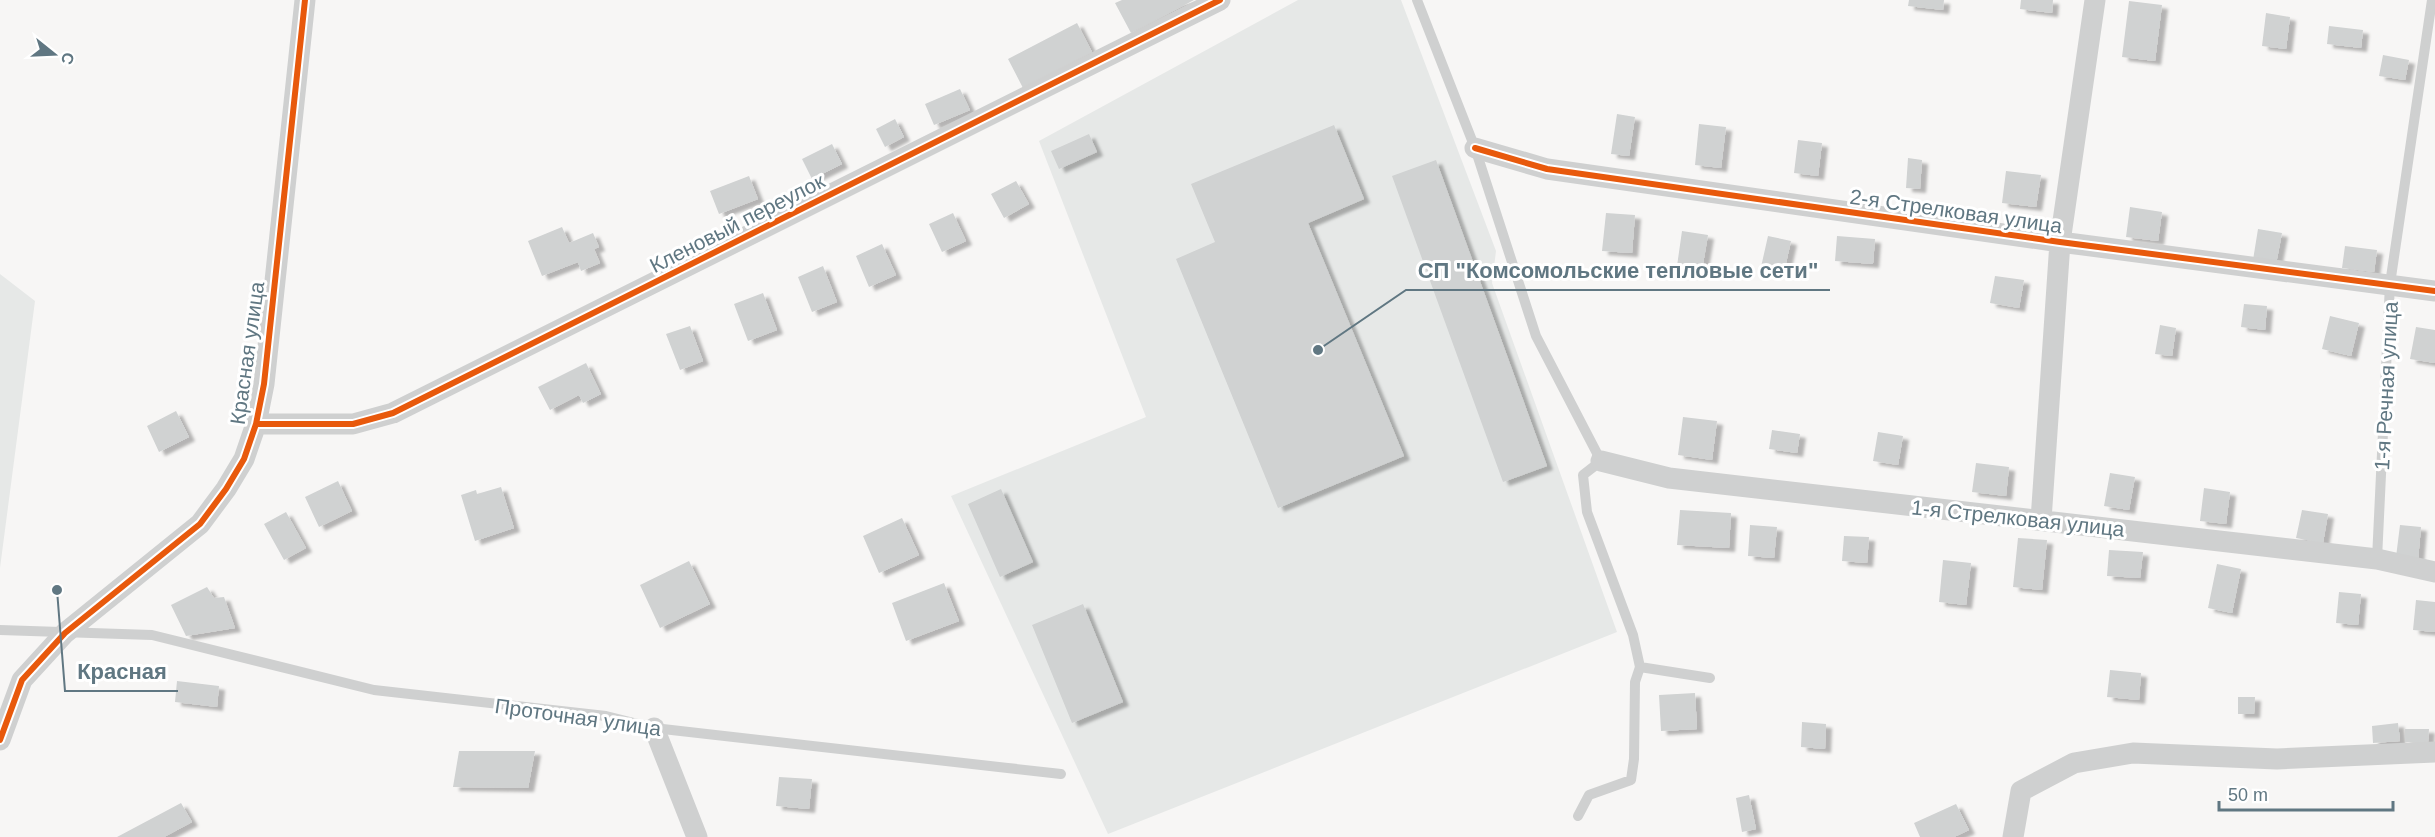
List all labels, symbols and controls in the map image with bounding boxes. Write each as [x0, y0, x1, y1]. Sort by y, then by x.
north arrow [24, 24, 84, 84]
text: С [58, 50, 78, 67]
street label: Кленовый переулок [646, 169, 829, 277]
street label: 2-я Стрелковая улица [1848, 185, 2064, 237]
callout: СП "Комсомольские тепловые сети" [1406, 250, 1830, 290]
text: СП "Комсомольские тепловые сети" [1418, 258, 1818, 283]
street label: Красная улица [226, 280, 268, 426]
street label: 1-я Речная улица [2370, 301, 2402, 471]
street label: 1-я Стрелковая улица [1910, 495, 2126, 541]
callout: Красная [65, 651, 178, 691]
text: Красная [77, 659, 167, 684]
street label: Проточная улица [493, 694, 663, 740]
scale bar [2219, 774, 2393, 812]
text: 50 m [2228, 785, 2268, 805]

